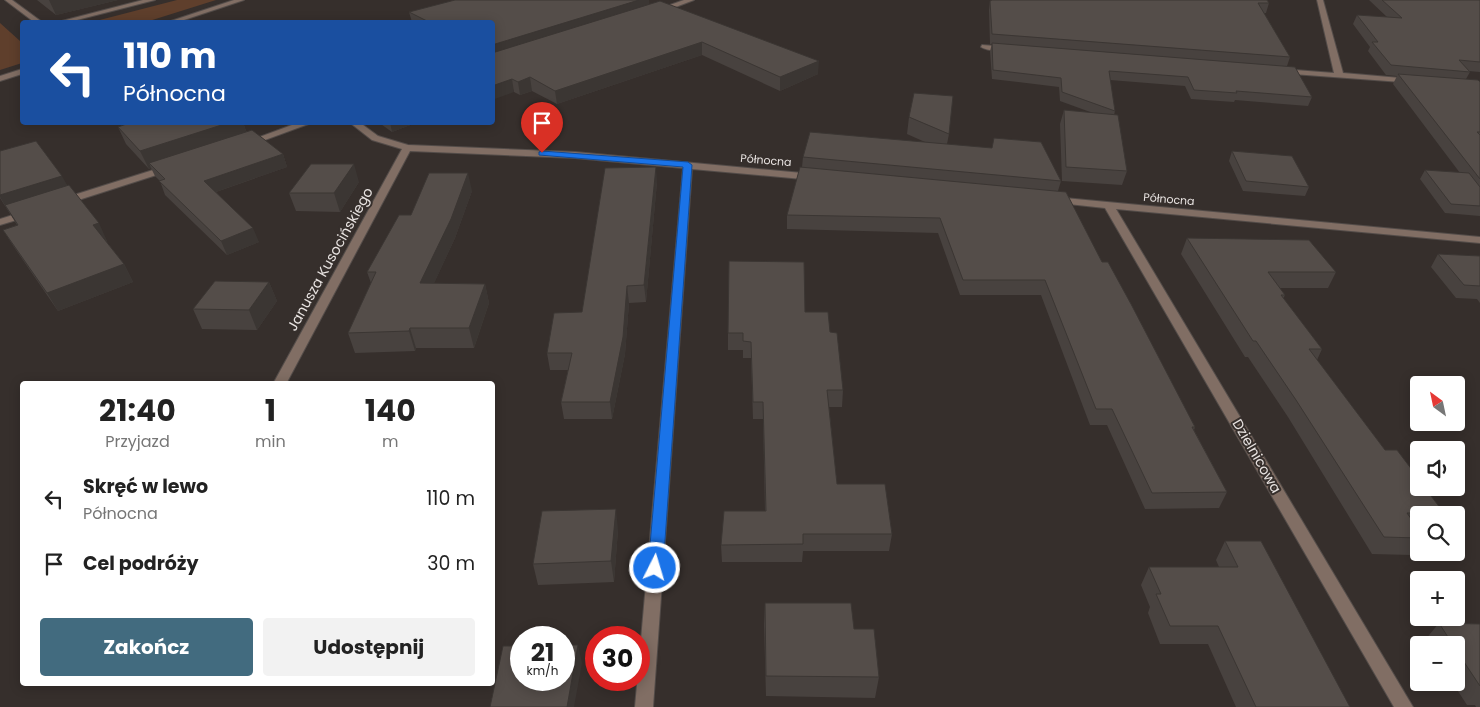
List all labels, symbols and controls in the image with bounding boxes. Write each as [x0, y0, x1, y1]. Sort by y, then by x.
text: 110 m [123, 31, 217, 80]
icon: left [40, 40, 105, 105]
text: Północna [123, 78, 226, 109]
pin [521, 102, 563, 153]
icon: arrive [528, 109, 556, 137]
street label: Północna [740, 150, 792, 170]
street label: Janusza Kusocińskiego [282, 184, 378, 334]
street label: Północna [1143, 189, 1195, 209]
north arrow [1410, 376, 1465, 431]
map controls [1410, 376, 1465, 691]
text: 21:40 [99, 389, 176, 432]
text: 1 [265, 389, 276, 432]
text: 140 [365, 389, 416, 432]
street label: Dzielnicowa [1228, 415, 1286, 497]
text: Przyjazd [105, 430, 170, 453]
text: min [255, 430, 286, 453]
text: m [382, 430, 399, 453]
button: sound [1410, 441, 1465, 496]
text: Skręć w lewo [83, 473, 208, 500]
icon: left [40, 485, 68, 513]
text: 110 m [426, 485, 475, 512]
text: Północna [83, 502, 158, 525]
button: search [1410, 506, 1465, 561]
position arrow [628, 541, 680, 593]
icon: arrive [40, 550, 68, 578]
text: Cel podróży [83, 550, 198, 577]
text: 30 m [427, 550, 475, 577]
button: + [1410, 571, 1465, 626]
button: Zakończ [40, 618, 253, 676]
button: Udostępnij [263, 618, 475, 676]
speed limit sign: 30 [585, 626, 650, 691]
text: 21 [531, 635, 554, 670]
button: − [1410, 636, 1465, 691]
text: km/h [527, 662, 558, 679]

